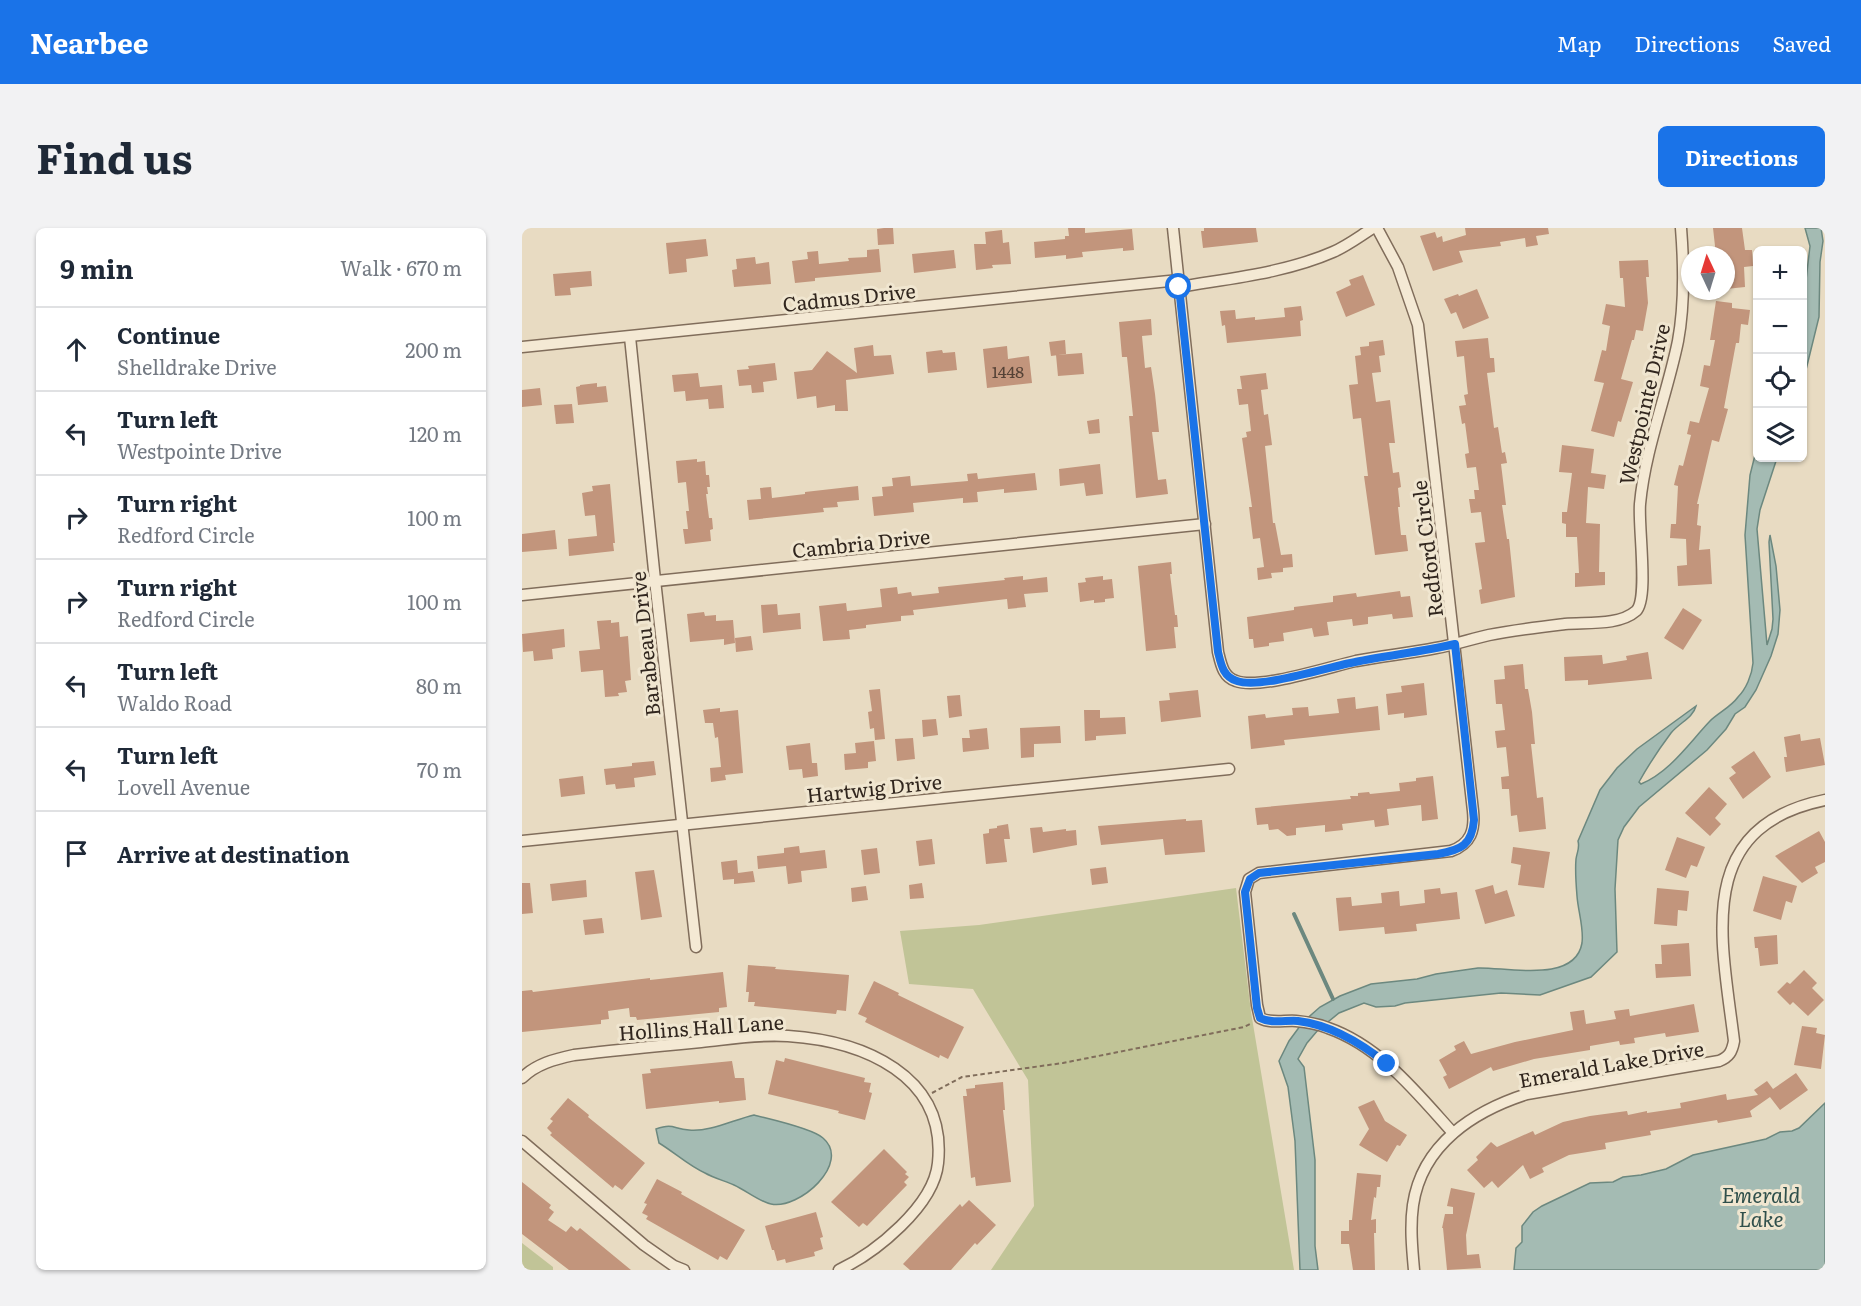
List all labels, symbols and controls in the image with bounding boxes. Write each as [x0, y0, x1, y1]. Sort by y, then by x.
text: Nearbee [30, 21, 149, 63]
text: Map [1557, 27, 1602, 58]
text: Directions [1635, 27, 1740, 58]
text: Saved [1773, 27, 1831, 58]
text: Find us [36, 125, 193, 187]
button: Directions [1658, 126, 1825, 187]
north arrow [1681, 246, 1735, 300]
map controls [1753, 246, 1807, 462]
button: + [1753, 246, 1807, 300]
text: 9 min [60, 248, 134, 287]
text: Walk · 670 m [340, 252, 462, 282]
route start [1165, 273, 1191, 299]
street label: Cadmus Drive [781, 274, 917, 318]
button: − [1753, 300, 1807, 354]
text: Continue [117, 318, 220, 351]
street label: Westpointe Drive [1610, 320, 1676, 488]
icon: ahead [60, 333, 93, 366]
text: 200 m [405, 334, 462, 364]
text: Shelldrake Drive [117, 351, 277, 381]
button: locate [1753, 354, 1807, 408]
house number: 1448 [992, 359, 1024, 383]
text: Turn left [117, 402, 218, 435]
button: layers [1753, 408, 1807, 462]
icon: left [60, 417, 93, 450]
text: 120 m [409, 418, 462, 448]
text: Westpointe Drive [117, 435, 282, 465]
street label: Redford Circle [1403, 479, 1449, 619]
text: Turn right [117, 486, 237, 519]
icon: right [60, 501, 93, 534]
text: 100 m [407, 502, 462, 532]
text: Redford Circle [117, 519, 255, 549]
street label: Cambria Drive [791, 520, 931, 564]
text: Turn right [117, 570, 237, 603]
street label: Barabeau Drive [621, 570, 667, 718]
icon: right [60, 585, 93, 618]
text: 100 m [407, 586, 462, 616]
text: Redford Circle [117, 603, 255, 633]
text: Turn left [117, 654, 218, 687]
icon: left [60, 669, 93, 702]
text: 80 m [416, 670, 462, 700]
text: Waldo Road [117, 687, 232, 717]
text: Turn left [117, 738, 218, 771]
icon: left [60, 753, 93, 786]
text: 70 m [417, 754, 462, 784]
street label: Hartwig Drive [805, 765, 943, 809]
text: Lovell Avenue [117, 771, 250, 801]
icon: arrive [60, 837, 93, 870]
text: Arrive at destination [117, 837, 350, 870]
street label: Hollins Hall Lane [617, 1005, 785, 1047]
street label: Emerald Lake Drive [1516, 1032, 1706, 1094]
route end [1373, 1050, 1399, 1076]
water label: Emerald Lake [1722, 1178, 1800, 1233]

